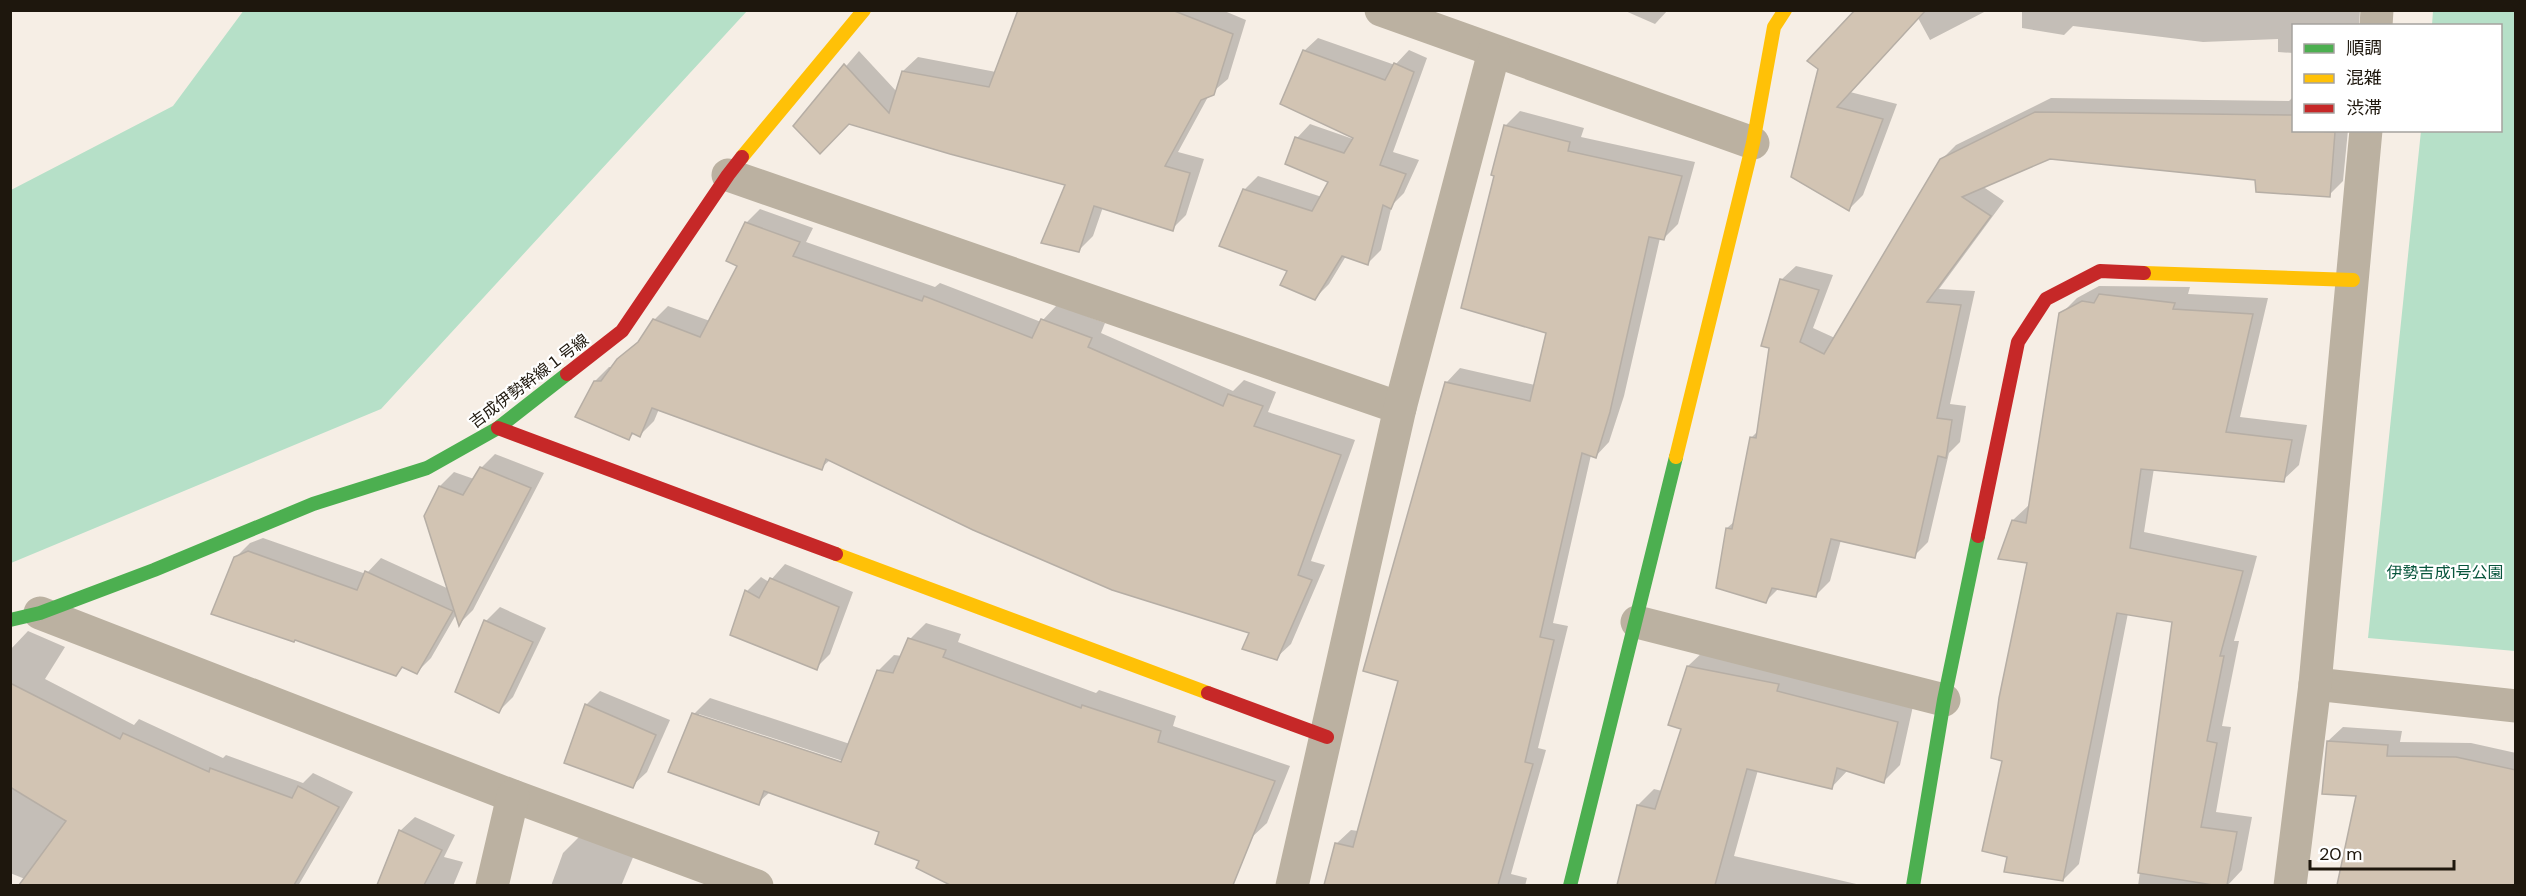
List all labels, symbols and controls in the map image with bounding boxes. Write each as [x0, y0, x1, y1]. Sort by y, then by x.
legend [2292, 24, 2502, 132]
text: 順調 [2346, 36, 2382, 60]
text: 混雑 [2346, 66, 2382, 90]
text: 渋滞 [2346, 96, 2382, 120]
street label: 吉成伊勢幹線１号線 [465, 329, 593, 433]
park label: 伊勢吉成1号公園 [2387, 562, 2504, 583]
scale bar [2310, 833, 2454, 871]
text: 20 m [2319, 842, 2362, 866]

